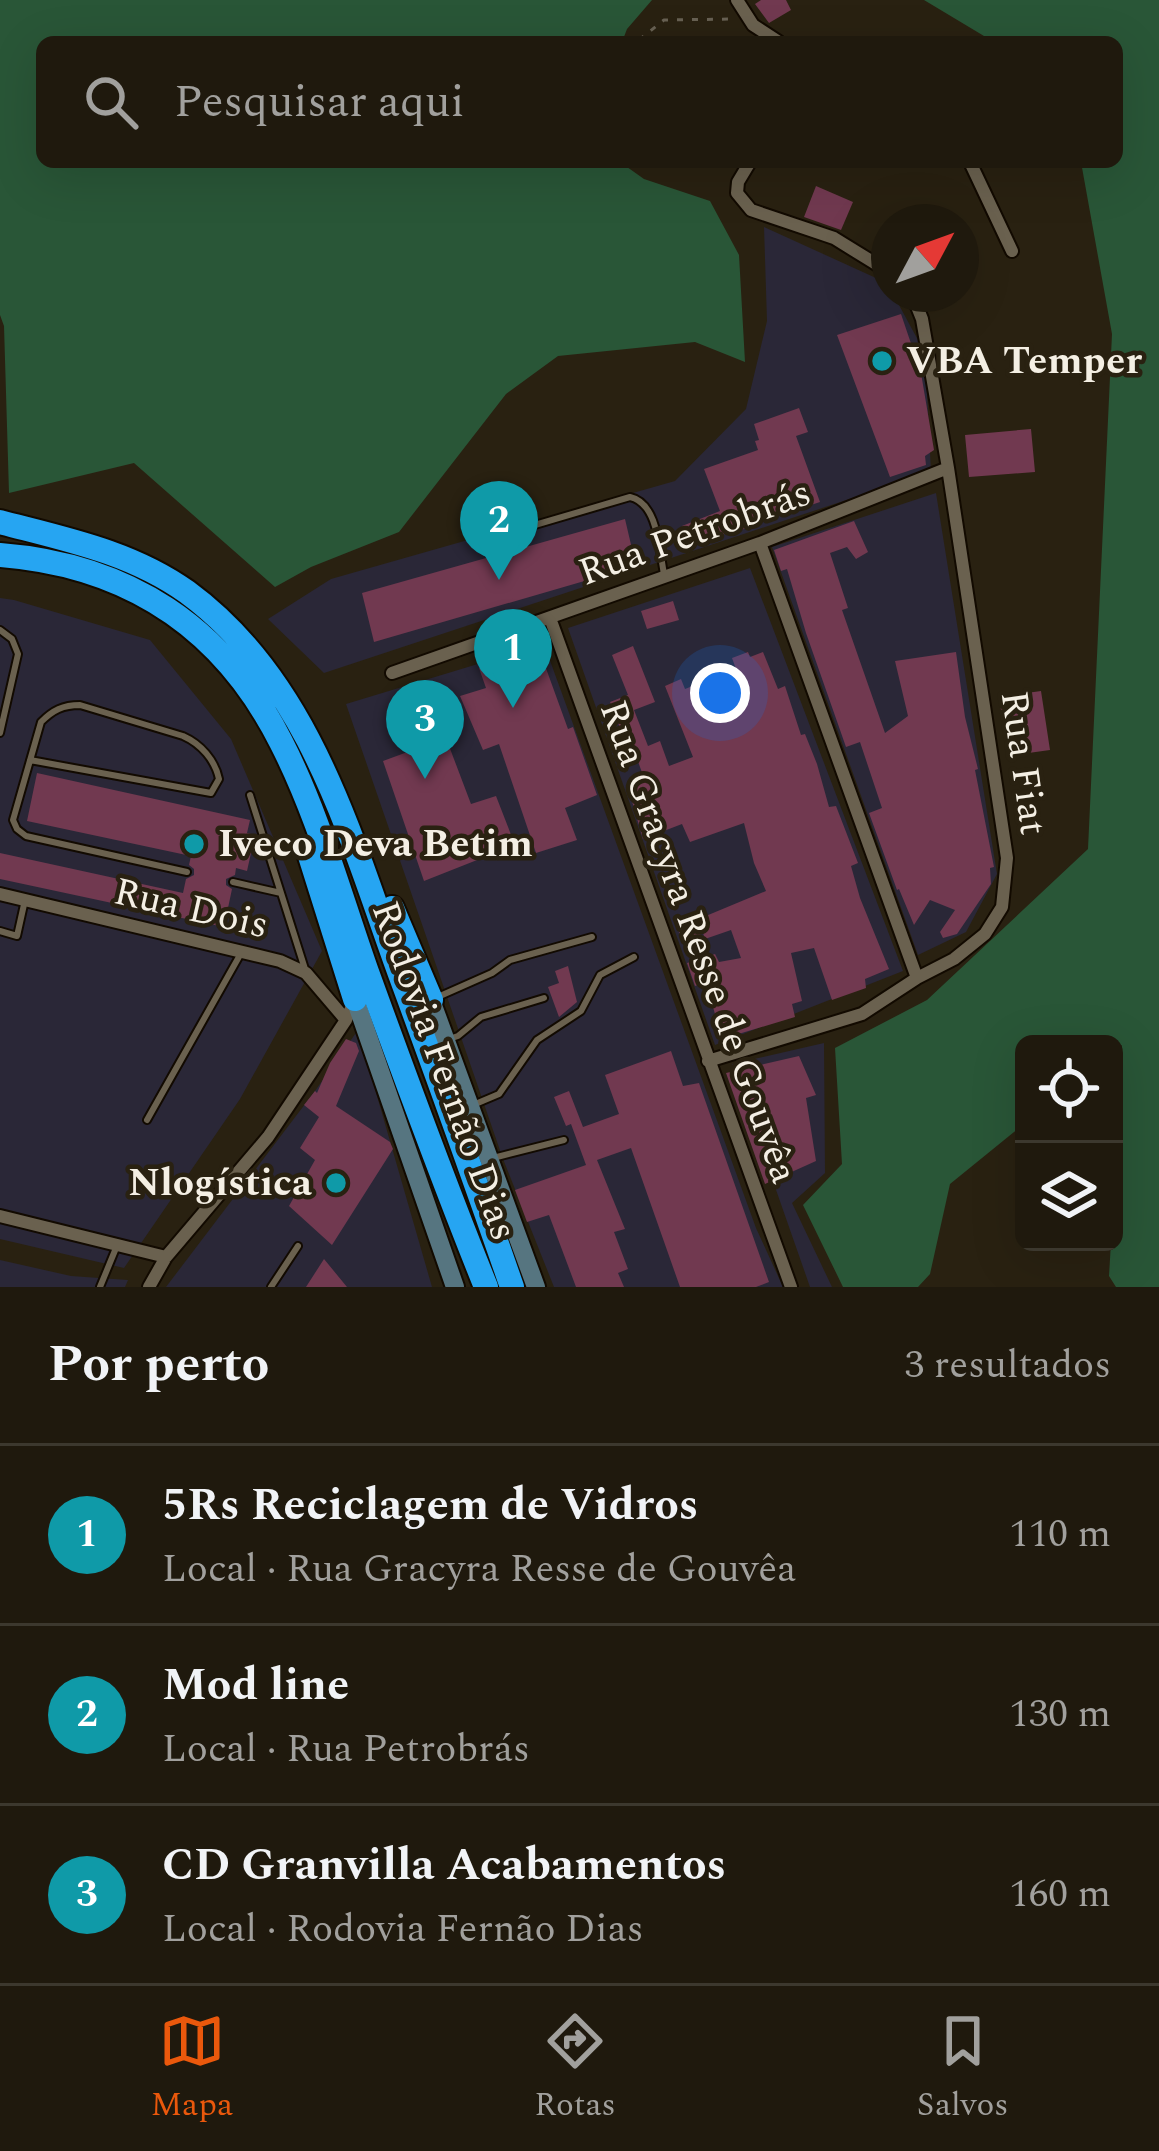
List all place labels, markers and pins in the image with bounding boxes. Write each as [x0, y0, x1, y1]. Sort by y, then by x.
place label: VBA Temper [906, 332, 1142, 391]
marker: VBA Temper [869, 348, 895, 374]
pin: 2 [460, 481, 538, 580]
pin: 1 [474, 609, 552, 708]
pin: 3 [386, 680, 464, 779]
place label: Iveco Deva Betim [218, 815, 533, 874]
marker: Iveco Deva Betim [181, 831, 207, 857]
place label: Nlogística [128, 1154, 312, 1213]
marker: Nlogística [323, 1170, 349, 1196]

